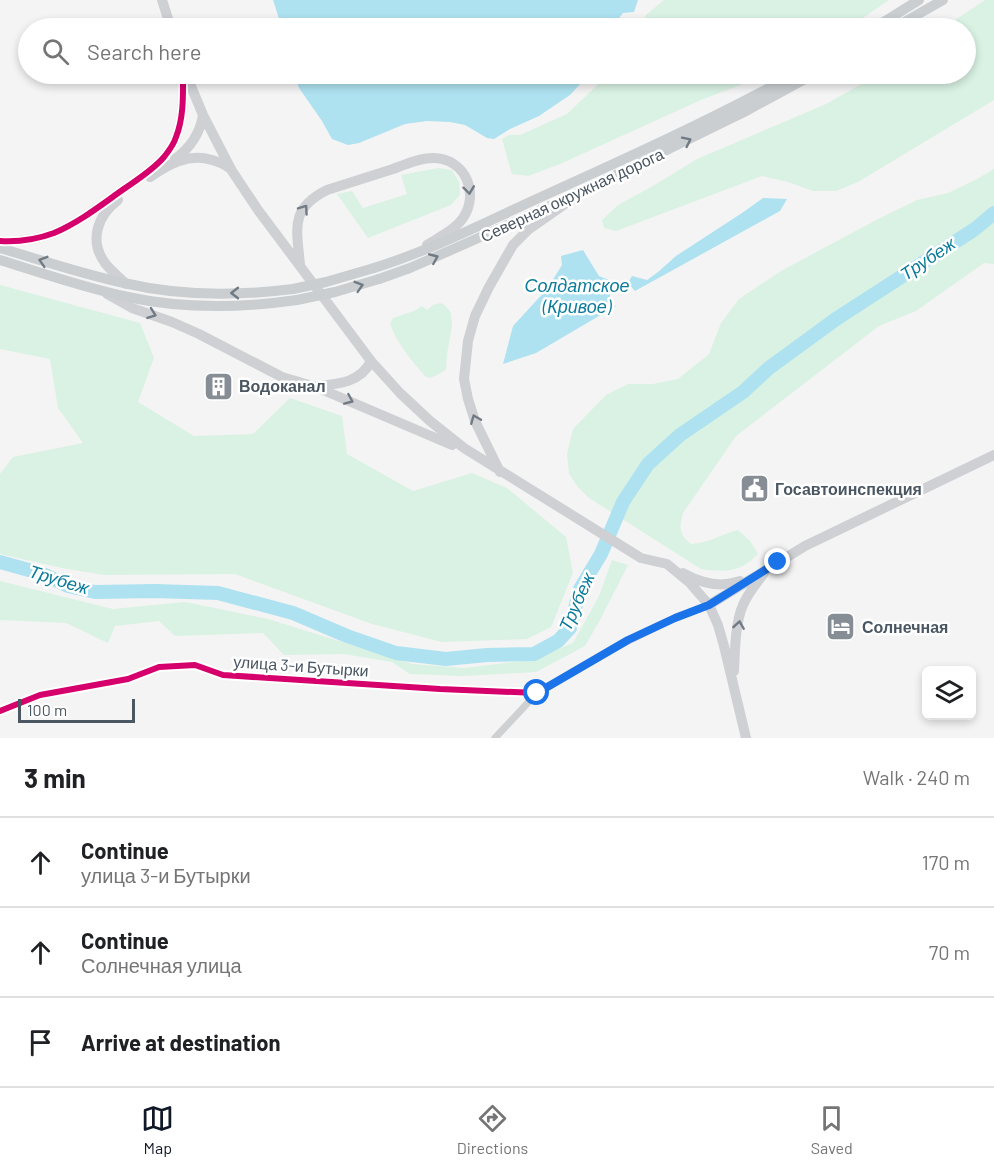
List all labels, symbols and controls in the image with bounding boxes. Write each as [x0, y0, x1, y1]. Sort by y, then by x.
search box [18, 18, 976, 84]
icon: search [39, 35, 72, 68]
text: Search here [87, 38, 201, 64]
one-way arrow [681, 136, 692, 148]
street label: Северная окружная дорога [477, 144, 666, 245]
one-way arrow [462, 185, 475, 195]
one-way arrow [297, 205, 308, 216]
water label: Трубеж [896, 231, 960, 284]
one-way arrow [427, 253, 438, 265]
one-way arrow [38, 256, 49, 268]
water label: Солдатское (Кривое) [524, 274, 630, 317]
one-way arrow [353, 281, 364, 293]
one-way arrow [230, 287, 239, 300]
one-way arrow [146, 307, 157, 320]
building icon: Водоканал [202, 370, 234, 402]
place label: Водоканал [239, 376, 326, 395]
one-way arrow [343, 393, 354, 405]
one-way arrow [470, 415, 482, 426]
public building icon: Госавтоинспекция [738, 473, 770, 505]
place label: Госавтоинспекция [775, 479, 922, 498]
route end [764, 548, 790, 574]
water label: Трубеж [27, 560, 93, 599]
water label: Трубеж [554, 568, 599, 634]
hotel icon: Солнечная [825, 611, 857, 643]
place label: Солнечная [862, 617, 948, 636]
one-way arrow [732, 620, 744, 629]
street label: улица 3-и Бутырки [233, 651, 369, 680]
map controls [922, 666, 976, 720]
button: layers [922, 666, 976, 720]
route start [523, 679, 549, 705]
scale bar [18, 696, 135, 724]
text: 100 m [27, 700, 67, 719]
text: 3 min [24, 762, 86, 793]
text: Walk · 240 m [863, 765, 970, 789]
text: Continue [81, 837, 169, 863]
icon: ahead [24, 846, 57, 879]
text: 170 m [922, 850, 970, 874]
text: улица 3-и Бутырки [81, 863, 251, 887]
text: Continue [81, 927, 169, 953]
icon: ahead [24, 936, 57, 969]
text: 70 m [929, 940, 970, 964]
text: Солнечная улица [81, 953, 242, 977]
icon: arrive [24, 1026, 57, 1059]
text: Arrive at destination [81, 1029, 280, 1055]
tab: Map [141, 1102, 174, 1157]
tab: Directions [457, 1102, 528, 1157]
tab: Saved [811, 1102, 853, 1157]

